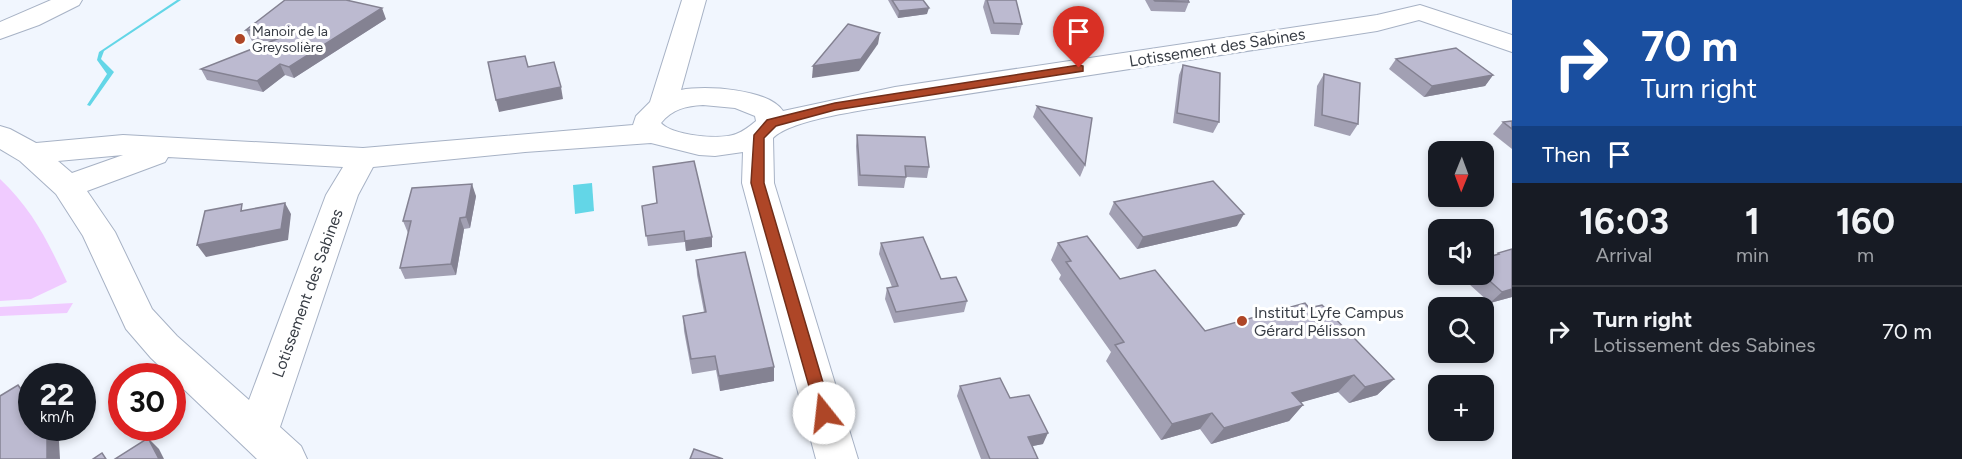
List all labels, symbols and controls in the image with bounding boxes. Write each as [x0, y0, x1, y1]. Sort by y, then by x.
pin [1053, 6, 1104, 68]
icon: arrive [1062, 15, 1095, 48]
text: 70 m [1641, 21, 1738, 72]
place label: Manoir de la Greysolière [252, 23, 328, 56]
street label: Lotissement des Sabines [1128, 24, 1306, 71]
icon: right [1542, 24, 1620, 102]
marker: Manoir de la Greysolière [233, 32, 247, 46]
text: Turn right [1641, 72, 1757, 105]
icon: arrive [1603, 138, 1636, 171]
north arrow [1428, 141, 1494, 207]
map controls [1428, 141, 1494, 441]
text: Then [1542, 141, 1591, 168]
text: 16:03 [1579, 200, 1669, 243]
text: 1 [1745, 200, 1760, 243]
text: 160 [1836, 200, 1895, 243]
street label: Lotissement des Sabines [268, 206, 347, 380]
button: sound [1428, 219, 1494, 285]
text: Arrival [1596, 243, 1652, 267]
text: min [1736, 243, 1769, 267]
text: m [1857, 243, 1874, 267]
button: search [1428, 297, 1494, 363]
place label: Institut Lyfe Campus Gérard Pélisson [1254, 303, 1404, 340]
text: Turn right [1593, 306, 1692, 333]
marker: Institut Lyfe Campus Gérard Pélisson [1235, 314, 1249, 328]
icon: right [1542, 315, 1575, 348]
text: 70 m [1882, 318, 1932, 345]
text: Lotissement des Sabines [1593, 333, 1816, 357]
speed limit sign: 30 [108, 363, 186, 441]
button: + [1428, 375, 1494, 441]
text: 22 [40, 376, 74, 413]
position arrow [792, 381, 856, 445]
text: km/h [40, 408, 74, 426]

